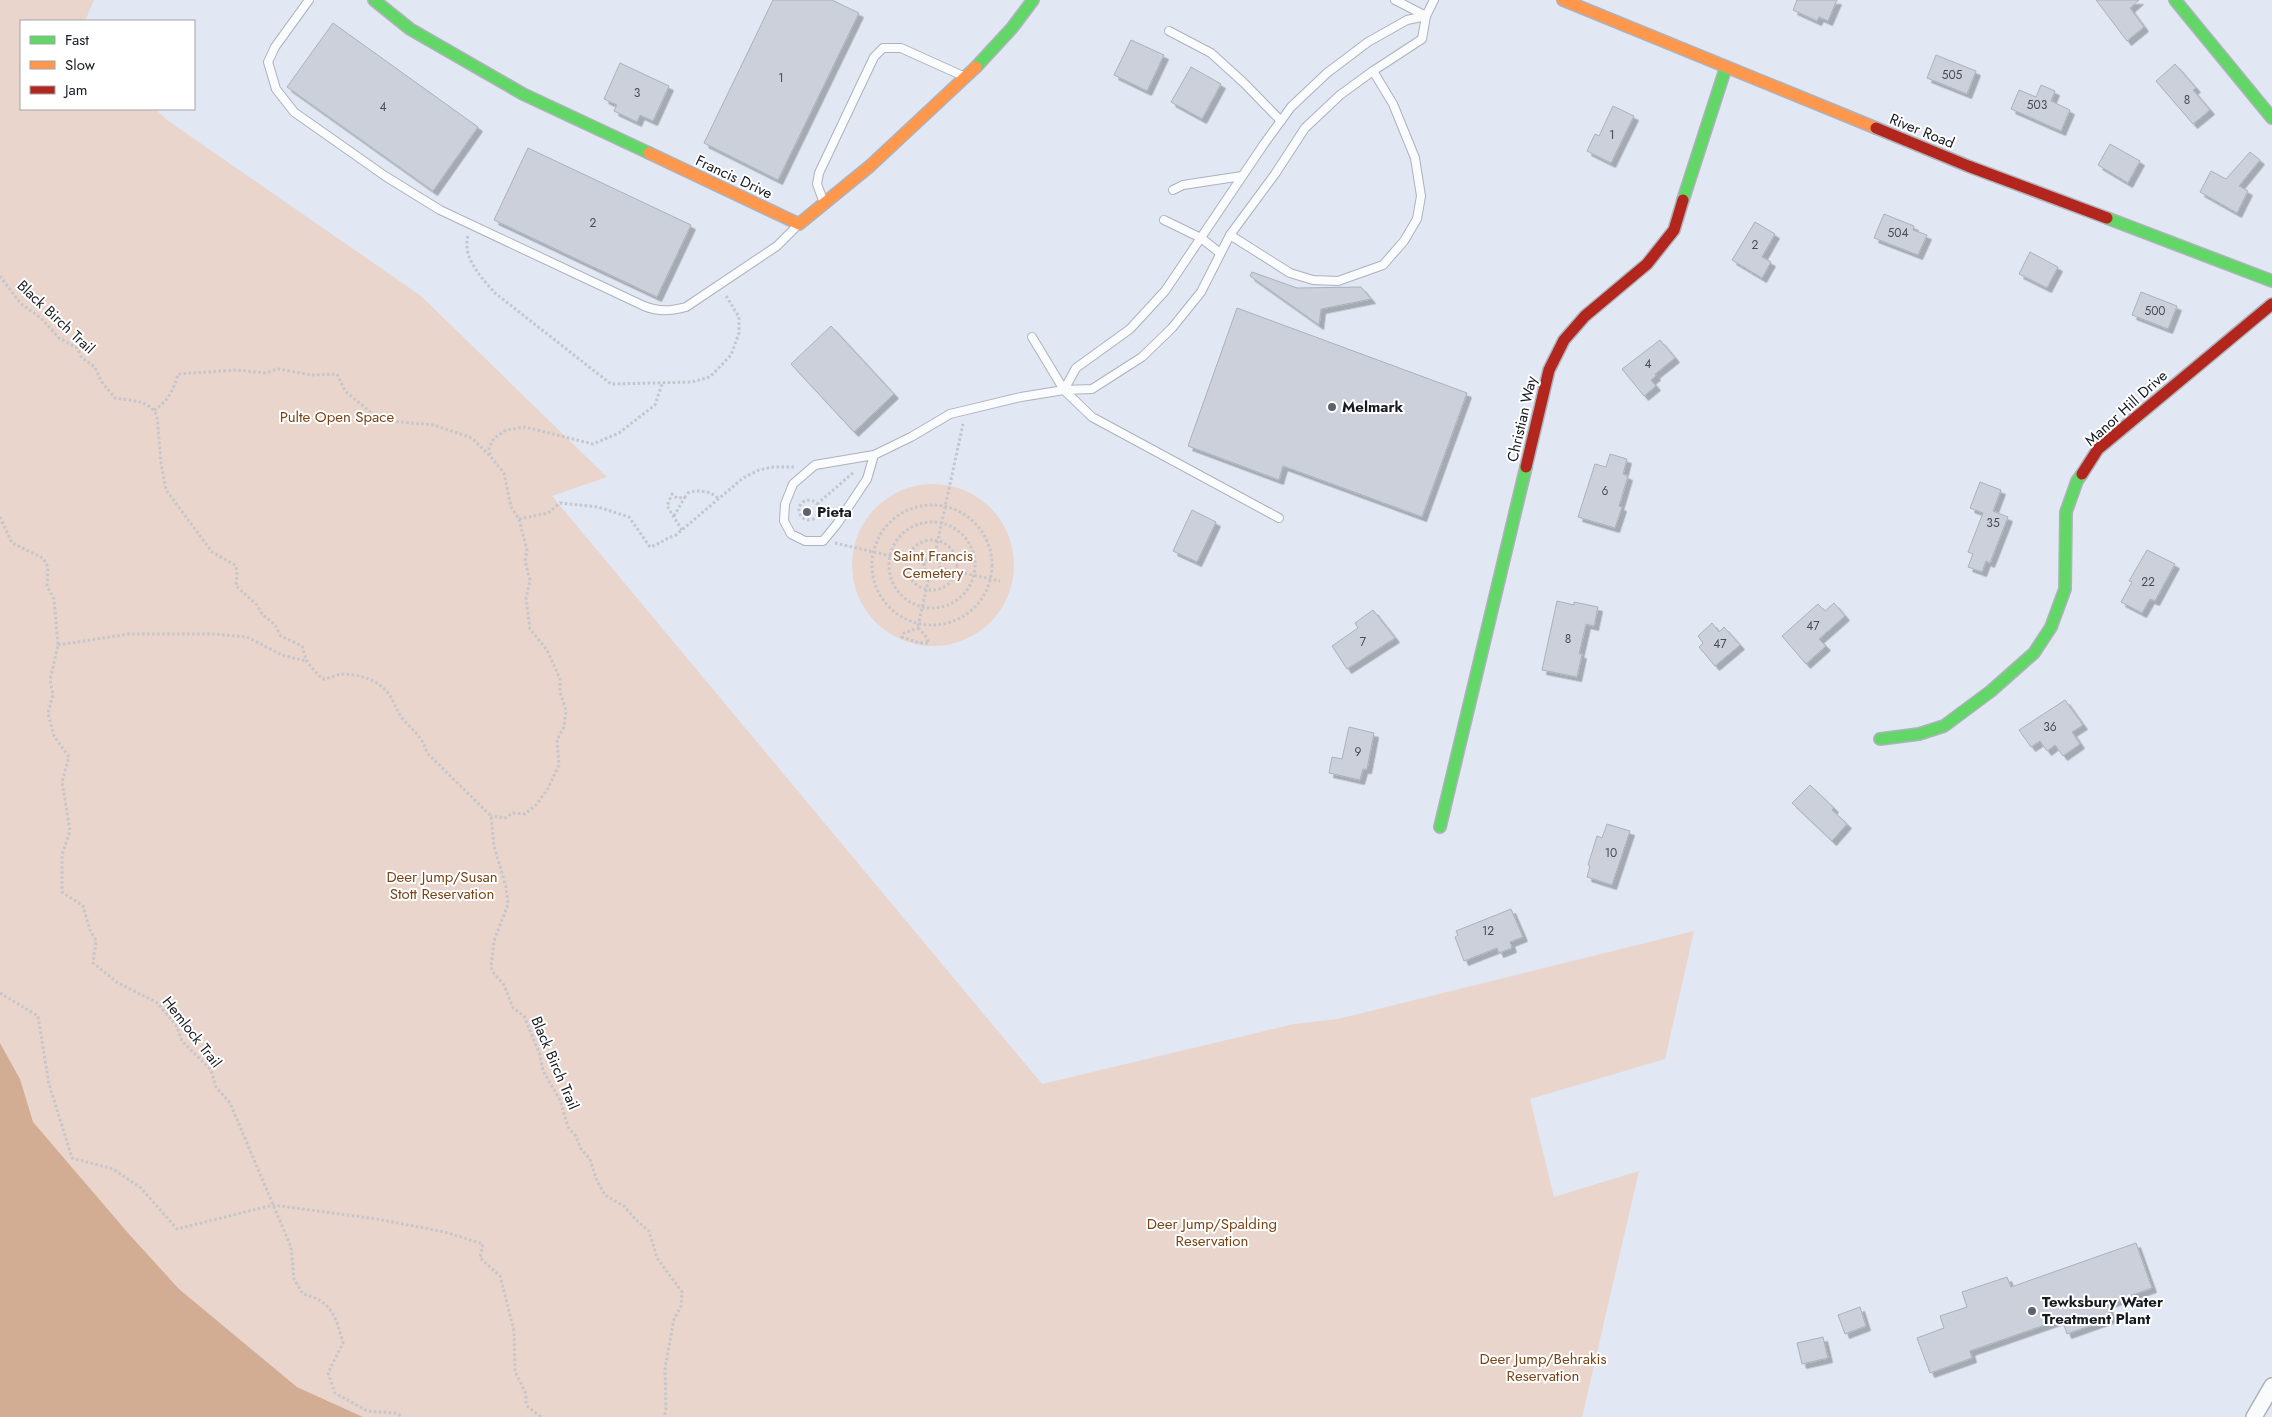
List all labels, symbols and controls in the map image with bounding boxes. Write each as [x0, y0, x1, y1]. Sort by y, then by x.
legend [20, 20, 195, 110]
text: Fast [65, 29, 89, 51]
text: Slow [65, 54, 96, 76]
house number: 505 [1942, 66, 1963, 84]
house number: 1 [778, 69, 784, 87]
text: Jam [63, 79, 88, 101]
house number: 3 [634, 84, 641, 102]
house number: 8 [2184, 91, 2190, 109]
house number: 503 [2027, 96, 2048, 114]
house number: 4 [380, 98, 387, 116]
street label: River Road [1886, 108, 1958, 154]
house number: 1 [1609, 126, 1615, 144]
street label: Francis Drive [692, 150, 776, 204]
house number: 2 [590, 214, 597, 232]
house number: 504 [1888, 224, 1908, 242]
house number: 2 [1752, 236, 1759, 254]
street label: Black Birch Trail [12, 275, 100, 359]
house number: 500 [2144, 302, 2166, 320]
house number: 4 [1645, 355, 1652, 373]
street label: Manor Hill Drive [2080, 365, 2172, 451]
street label: Christian Way [1501, 374, 1543, 464]
place label: Melmark [1342, 396, 1404, 418]
marker: Melmark [1326, 401, 1338, 413]
park label: Pulte Open Space [280, 406, 394, 428]
house number: 6 [1602, 482, 1609, 500]
place label: Pieta [817, 501, 852, 523]
marker: Pieta [801, 506, 813, 518]
house number: 35 [1986, 514, 2000, 532]
park label: Saint Francis Cemetery [893, 545, 973, 584]
house number: 22 [2141, 573, 2155, 591]
house number: 47 [1806, 617, 1820, 635]
house number: 8 [1565, 630, 1571, 648]
house number: 7 [1360, 633, 1367, 651]
house number: 47 [1713, 635, 1727, 653]
house number: 36 [2043, 718, 2057, 736]
house number: 9 [1355, 743, 1362, 761]
house number: 10 [1605, 844, 1617, 862]
park label: Deer Jump/Susan Stott Reservation [386, 866, 498, 905]
house number: 12 [1482, 922, 1494, 940]
street label: Hemlock Trail [157, 992, 227, 1072]
street label: Black Birch Trail [525, 1013, 585, 1113]
park label: Deer Jump/Spalding Reservation [1147, 1213, 1277, 1252]
place label: Tewksbury Water Treatment Plant [2042, 1291, 2164, 1330]
marker: Tewksbury Water Treatment Plant [2026, 1305, 2038, 1317]
park label: Deer Jump/Behrakis Reservation [1480, 1348, 1606, 1387]

